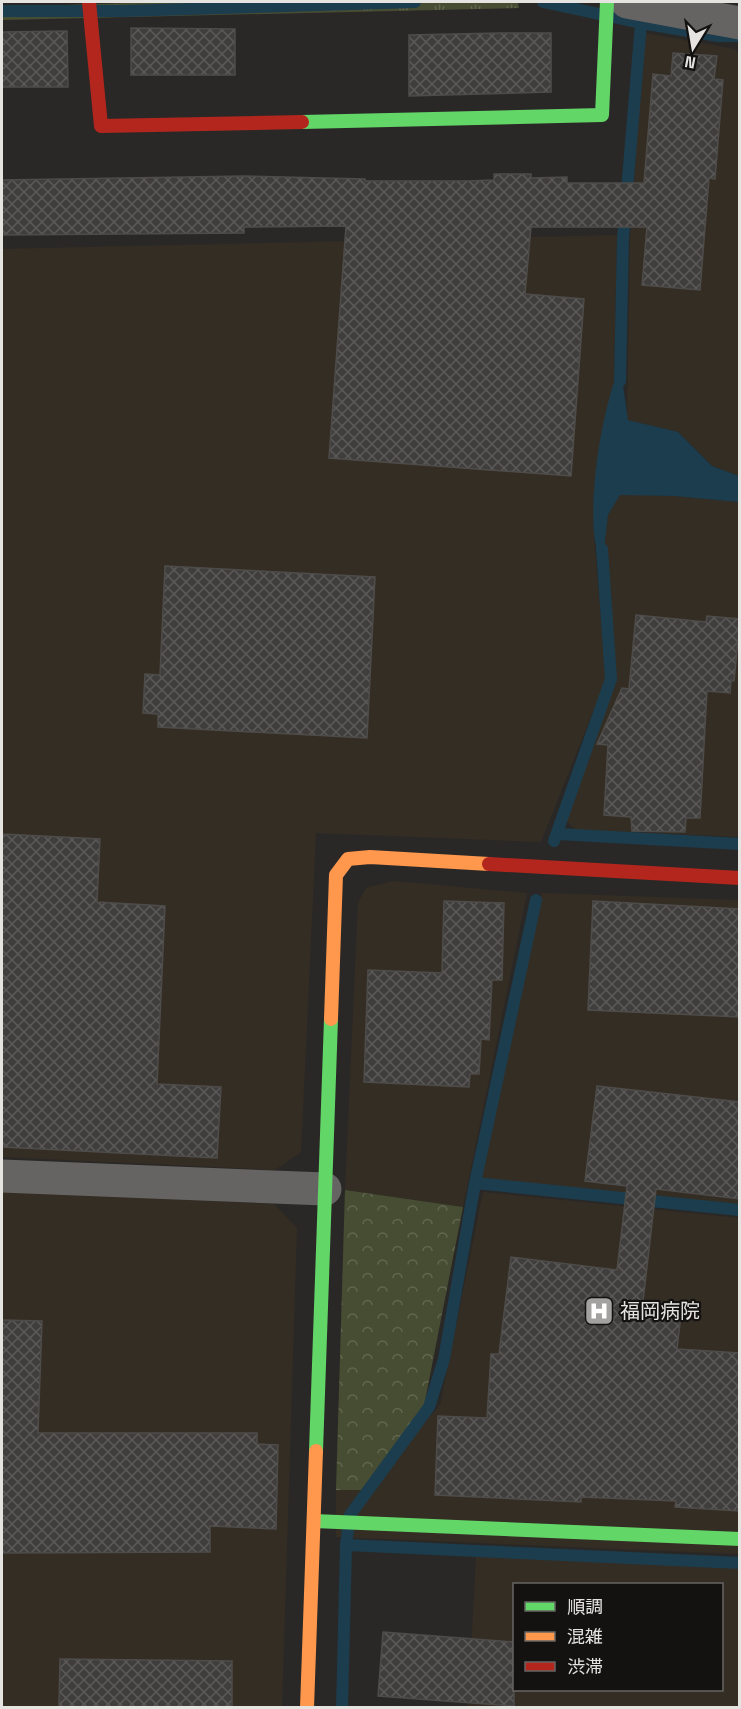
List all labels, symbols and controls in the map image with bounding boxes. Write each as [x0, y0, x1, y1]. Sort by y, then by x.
north arrow [663, 18, 723, 78]
text: N [683, 51, 698, 74]
hospital icon: 福岡病院 [583, 1295, 615, 1327]
place label: 福岡病院 [620, 1298, 700, 1324]
legend [513, 1583, 723, 1691]
text: 順調 [567, 1595, 603, 1618]
text: 混雑 [567, 1625, 603, 1648]
text: 渋滞 [567, 1655, 603, 1678]

